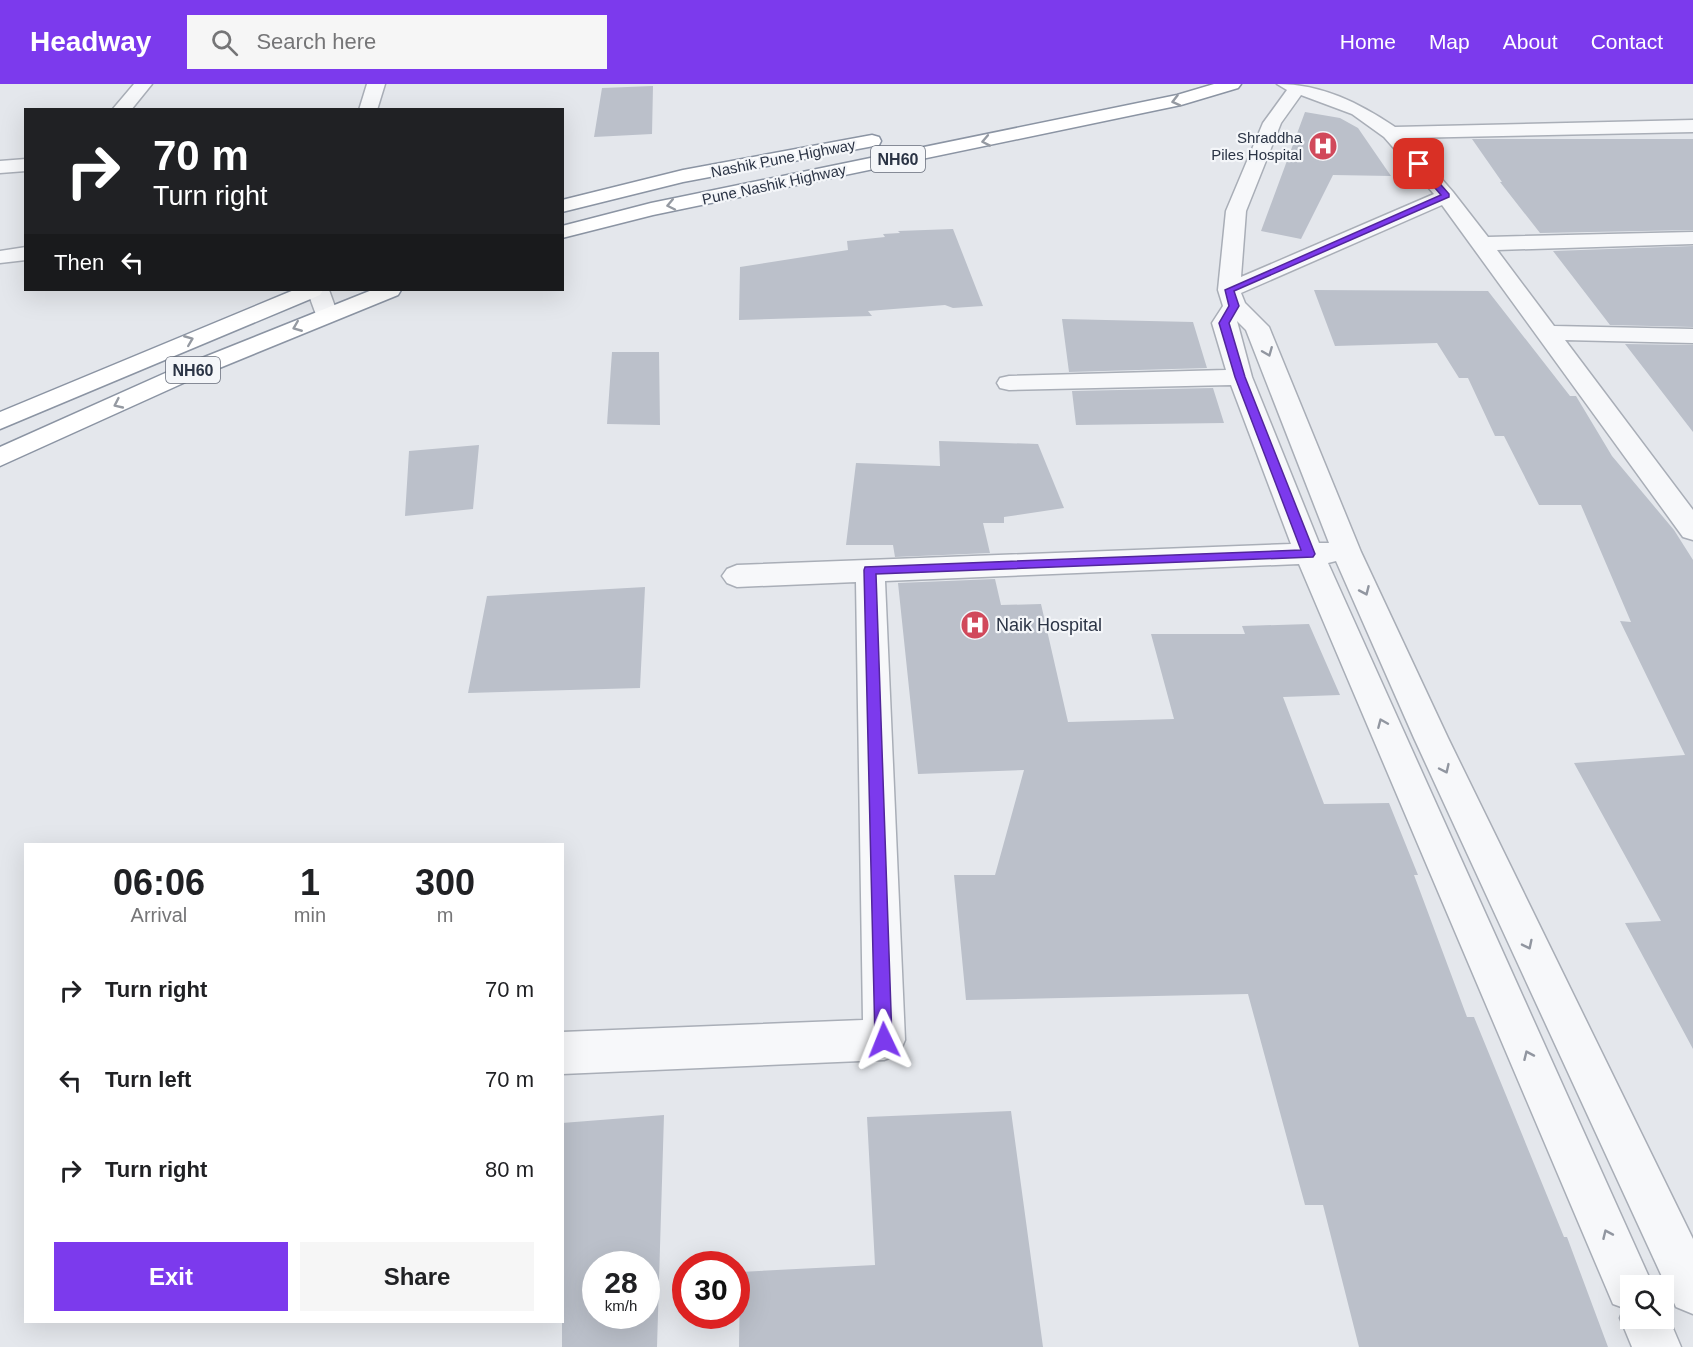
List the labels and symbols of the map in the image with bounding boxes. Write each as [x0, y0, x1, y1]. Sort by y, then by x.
one-way arrow [1172, 93, 1182, 106]
place label: Shraddha Piles Hospital [1211, 129, 1303, 163]
hospital icon: Shraddha Piles Hospital [1307, 130, 1339, 162]
one-way arrow [981, 134, 991, 147]
street label: Nashik Pune Highway [709, 136, 857, 180]
pin [1393, 138, 1444, 189]
road number: NH60 [871, 146, 925, 172]
street label: Pune Nashik Highway [700, 160, 848, 208]
one-way arrow [666, 198, 676, 211]
one-way arrow [292, 320, 303, 332]
one-way arrow [183, 335, 194, 347]
one-way arrow [1261, 346, 1273, 357]
road number: NH60 [166, 357, 220, 383]
one-way arrow [113, 396, 124, 408]
one-way arrow [1358, 585, 1370, 596]
hospital icon: Naik Hospital [959, 609, 991, 641]
place label: Naik Hospital [996, 615, 1102, 635]
one-way arrow [1377, 718, 1389, 729]
one-way arrow [1438, 762, 1450, 773]
one-way arrow [1521, 939, 1532, 950]
position arrow [852, 1008, 916, 1072]
one-way arrow [1523, 1051, 1535, 1062]
one-way arrow [1602, 1229, 1614, 1240]
speed limit sign: 30 [672, 1251, 750, 1329]

